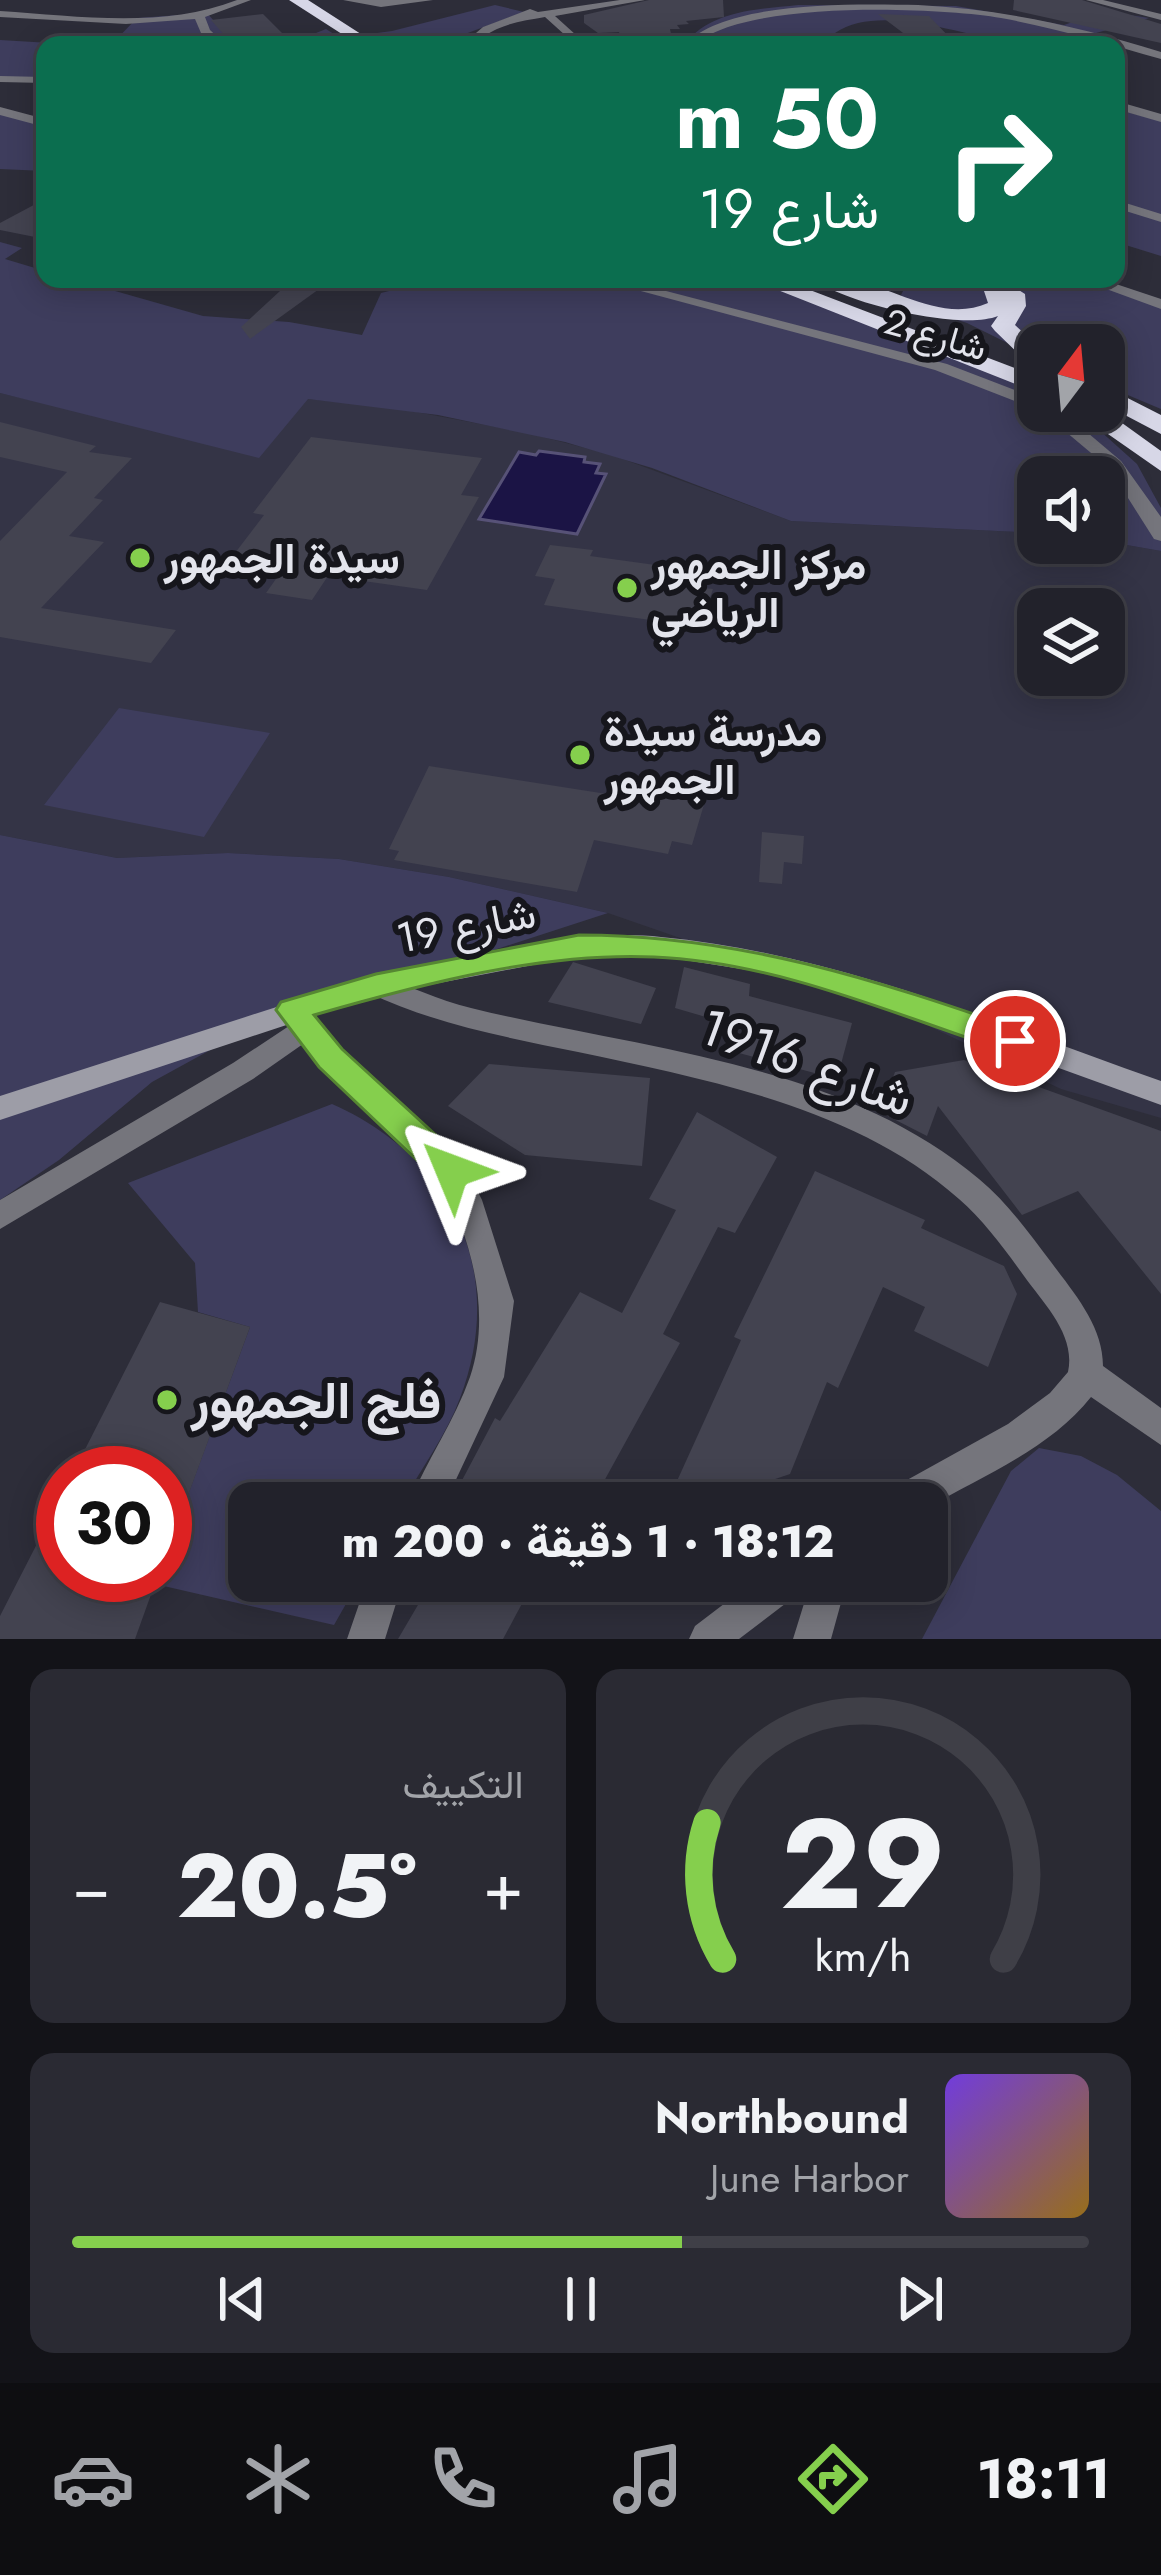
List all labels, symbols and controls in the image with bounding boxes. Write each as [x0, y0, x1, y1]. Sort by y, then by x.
text: 50 m [675, 58, 879, 180]
icon: right [921, 84, 1077, 240]
text: شارع 19 [699, 170, 879, 248]
street label: شارع 2 [879, 295, 993, 373]
north arrow [1017, 324, 1125, 432]
map controls [1017, 324, 1125, 696]
button: sound [1017, 456, 1125, 564]
place label: سيدة الجمهور [163, 528, 400, 589]
place label: مركز الجمهور الرياضي [650, 534, 866, 647]
marker: سيدة الجمهور [127, 545, 153, 571]
marker: مركز الجمهور الرياضي [614, 575, 640, 601]
button: layers [1017, 588, 1125, 696]
place label: مدرسة سيدة الجمهور [603, 701, 822, 810]
marker: مدرسة سيدة الجمهور [567, 742, 593, 768]
street label: شارع 19 [391, 882, 541, 969]
street label: شارع 1916 [690, 989, 924, 1135]
pin [964, 990, 1066, 1092]
icon: arrive [982, 1008, 1048, 1074]
position arrow [389, 1108, 515, 1234]
place label: فلج الجمهور [189, 1363, 441, 1437]
marker: فلج الجمهور [154, 1387, 180, 1413]
speed limit sign: 30 [36, 1446, 192, 1602]
text: 18:12 · 1 دقيقة · 200 m [342, 1509, 834, 1574]
text: التكييف [403, 1756, 524, 1813]
text: 29 [781, 1774, 946, 1955]
text: 20.5° [177, 1821, 417, 1951]
text: − [72, 1839, 111, 1935]
text: + [483, 1839, 524, 1935]
text: km/h [815, 1925, 912, 1987]
text: Northbound [654, 2085, 909, 2150]
text: June Harbor [710, 2150, 909, 2207]
icon: previous [209, 2266, 275, 2332]
icon: pause [548, 2266, 614, 2332]
icon: next [887, 2266, 953, 2332]
icon: car [51, 2437, 135, 2521]
icon: climate [236, 2437, 320, 2521]
icon: phone [421, 2437, 505, 2521]
icon: music [606, 2437, 690, 2521]
icon: directions [791, 2437, 875, 2521]
text: 18:11 [977, 2440, 1110, 2518]

